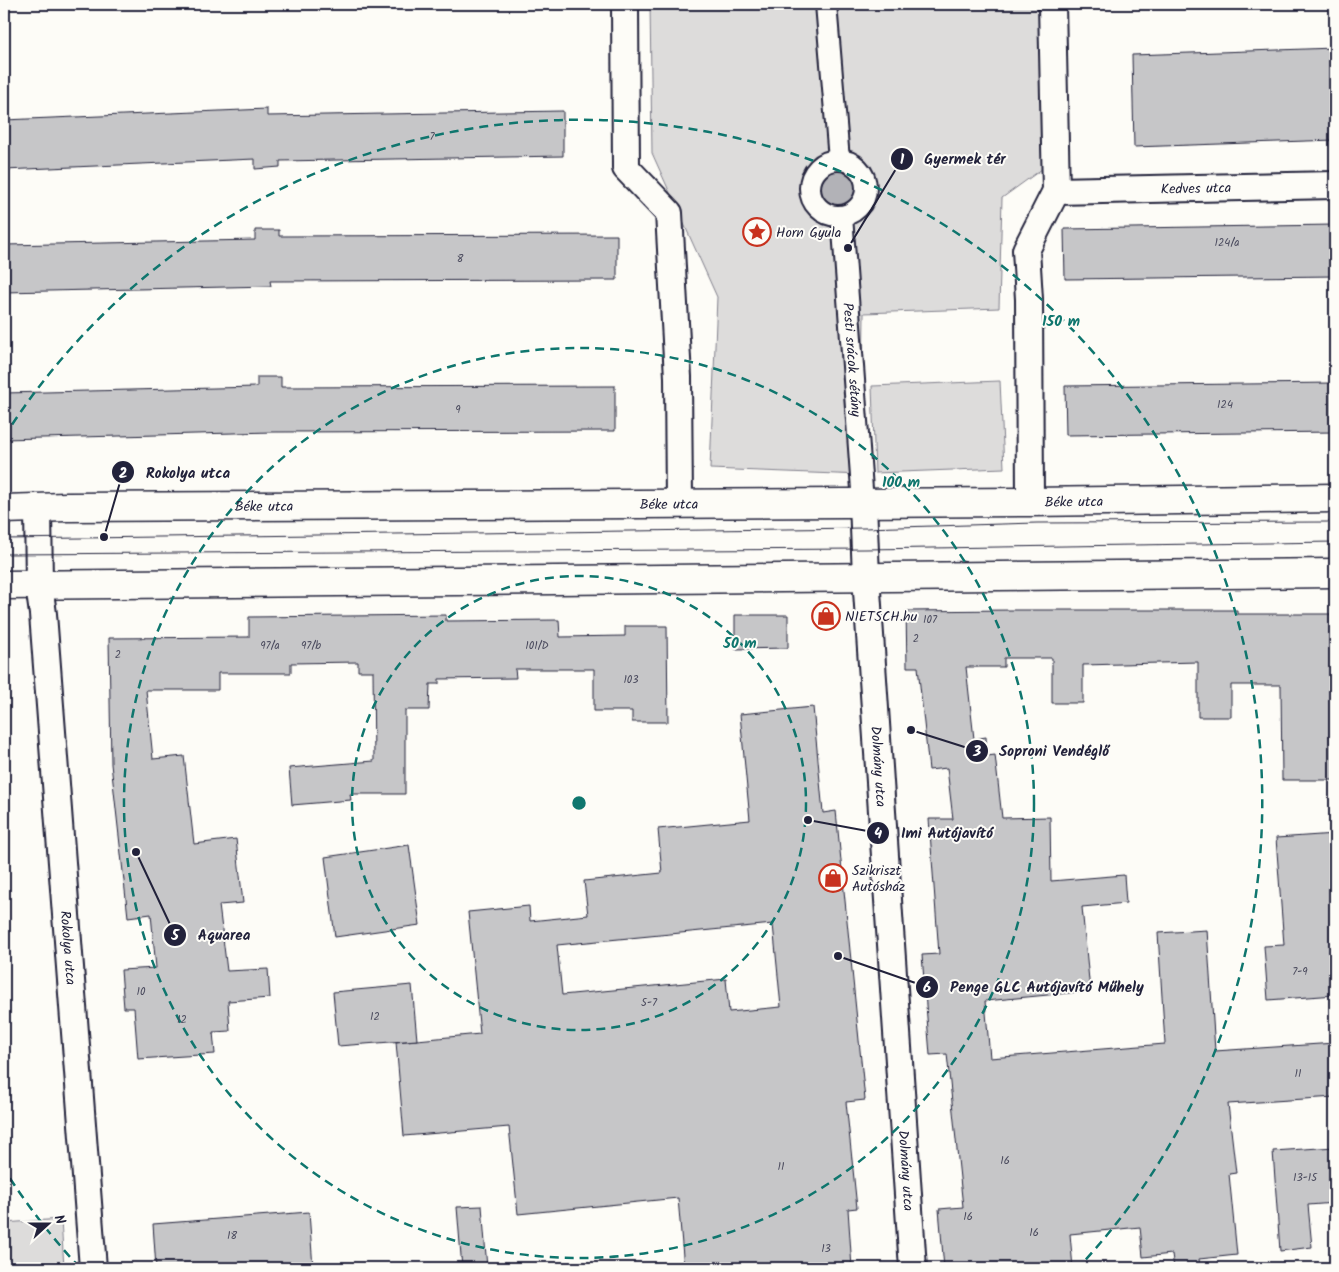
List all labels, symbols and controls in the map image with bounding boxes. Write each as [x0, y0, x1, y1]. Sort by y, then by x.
house number: 7 [429, 128, 435, 146]
callout: Gyermek tér [889, 144, 1015, 174]
text: 1 [900, 148, 905, 172]
text: Gyermek tér [924, 148, 1006, 172]
street label: Kedves utca [1161, 177, 1231, 201]
place icon: Horn Gyula [742, 217, 772, 247]
place label: Horn Gyula [776, 222, 841, 244]
house number: 124/a [1215, 234, 1239, 252]
house number: 8 [457, 250, 464, 268]
street label: Pesti srácok sétány [836, 302, 867, 418]
text: 150 m [1042, 310, 1080, 334]
house number: 124 [1217, 396, 1233, 414]
house number: 9 [455, 401, 461, 419]
callout: Rokolya utca [111, 457, 240, 487]
text: 2 [119, 462, 128, 486]
text: Rokolya utca [146, 462, 231, 486]
text: 100 m [882, 471, 920, 495]
street label: Béke utca [1045, 491, 1103, 514]
street label: Béke utca [640, 494, 698, 516]
street label: Béke utca [235, 496, 293, 518]
shop icon: NIETSCH.hu [811, 601, 841, 631]
place label: NIETSCH.hu [845, 606, 918, 628]
house number: 107 [923, 611, 938, 629]
house number: 2 [913, 630, 919, 648]
text: 50 m [722, 632, 757, 656]
house number: 97/a [260, 637, 280, 655]
house number: 97/b [301, 637, 321, 655]
house number: 101/D [525, 637, 549, 655]
house number: 2 [115, 646, 121, 664]
house number: 103 [623, 671, 639, 689]
street label: Dolmány utca [864, 725, 892, 808]
callout: Soproni Vendéglő [964, 736, 1119, 766]
text: 3 [972, 740, 981, 764]
text: Soproni Vendéglő [999, 740, 1111, 764]
centre of rings [570, 794, 588, 812]
callout: Imi Autójavító [866, 818, 1003, 848]
text: 4 [874, 822, 882, 846]
text: Imi Autójavító [901, 822, 994, 846]
place label: Szikriszt Autósház [852, 860, 905, 898]
shop icon: Szikriszt Autósház [818, 863, 848, 893]
street label: Rokolya utca [54, 910, 81, 986]
callout: Aquarea [163, 920, 260, 950]
text: 5 [170, 924, 180, 948]
text: Aquarea [198, 924, 251, 948]
house number: 7-9 [1292, 963, 1308, 981]
callout: Penge GLC Autójavító Műhely [915, 972, 1154, 1002]
text: 6 [923, 976, 931, 1000]
text: Penge GLC Autójavító Műhely [950, 976, 1144, 1000]
house number: 10 [137, 983, 146, 1001]
house number: 5-7 [641, 994, 658, 1012]
house number: 12 [370, 1008, 380, 1026]
house number: 12 [177, 1011, 187, 1029]
house number: 11 [1295, 1065, 1301, 1083]
street label: Dolmány utca [892, 1129, 919, 1212]
house number: 16 [1000, 1152, 1010, 1170]
house number: 11 [778, 1158, 784, 1176]
house number: 13-15 [1293, 1169, 1318, 1187]
north arrow [22, 1200, 72, 1250]
house number: 16 [963, 1208, 973, 1226]
text: N [47, 1212, 71, 1228]
house number: 16 [1029, 1224, 1039, 1242]
house number: 18 [227, 1227, 237, 1245]
house number: 13 [821, 1240, 831, 1258]

